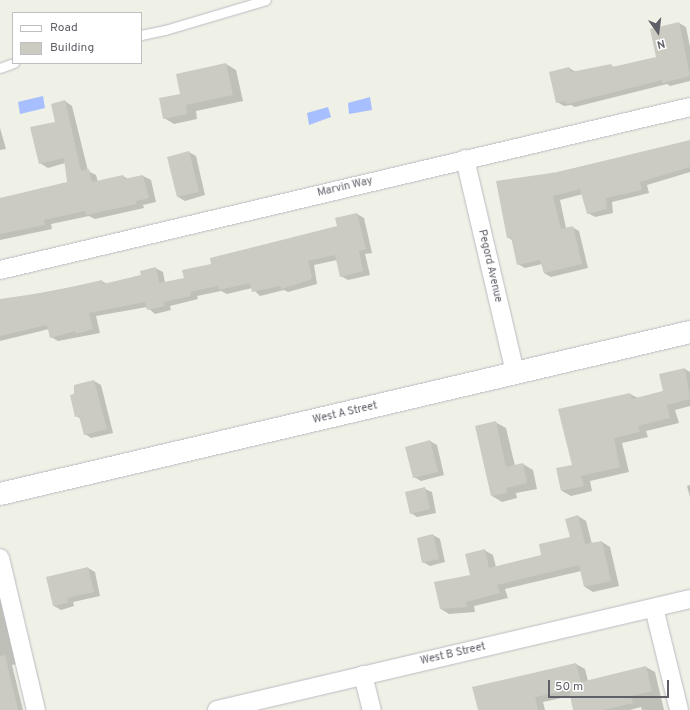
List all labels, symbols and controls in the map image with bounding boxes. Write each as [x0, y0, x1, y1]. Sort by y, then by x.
legend [12, 12, 142, 64]
north arrow [638, 12, 678, 52]
text: Road [50, 20, 78, 36]
text: N [655, 36, 666, 51]
text: Building [50, 40, 94, 56]
street label: Marvin Way [316, 174, 374, 200]
street label: Pegord Avenue [475, 228, 505, 304]
street label: West A Street [311, 399, 379, 427]
street label: West B Street [419, 640, 487, 668]
scale bar [550, 672, 671, 698]
text: 50 m [555, 679, 583, 695]

